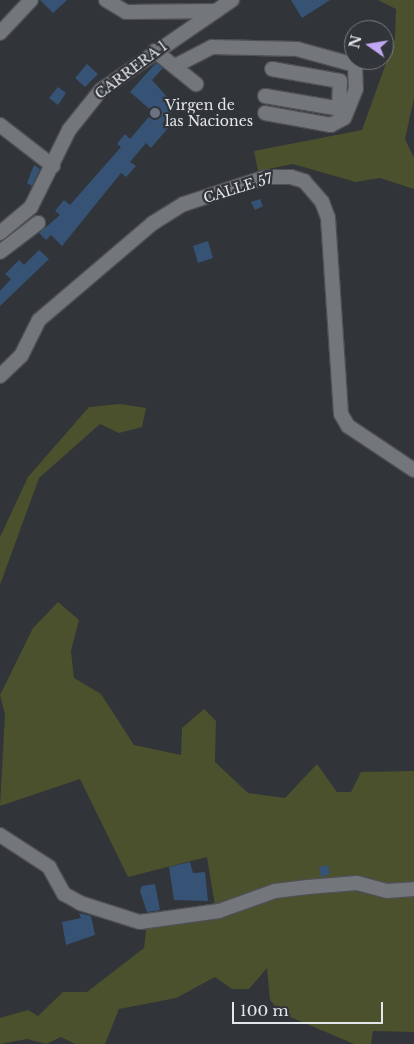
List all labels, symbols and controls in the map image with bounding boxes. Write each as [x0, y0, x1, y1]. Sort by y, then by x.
north arrow [344, 20, 394, 70]
text: N [345, 33, 366, 50]
street label: CARRERA 1 [91, 37, 171, 103]
place label: Virgen de las Naciones [165, 97, 253, 130]
marker: Virgen de las Naciones [149, 107, 161, 119]
street label: CALLE 57 [201, 170, 275, 206]
scale bar [234, 992, 385, 1024]
text: 100 m [240, 1001, 289, 1020]

